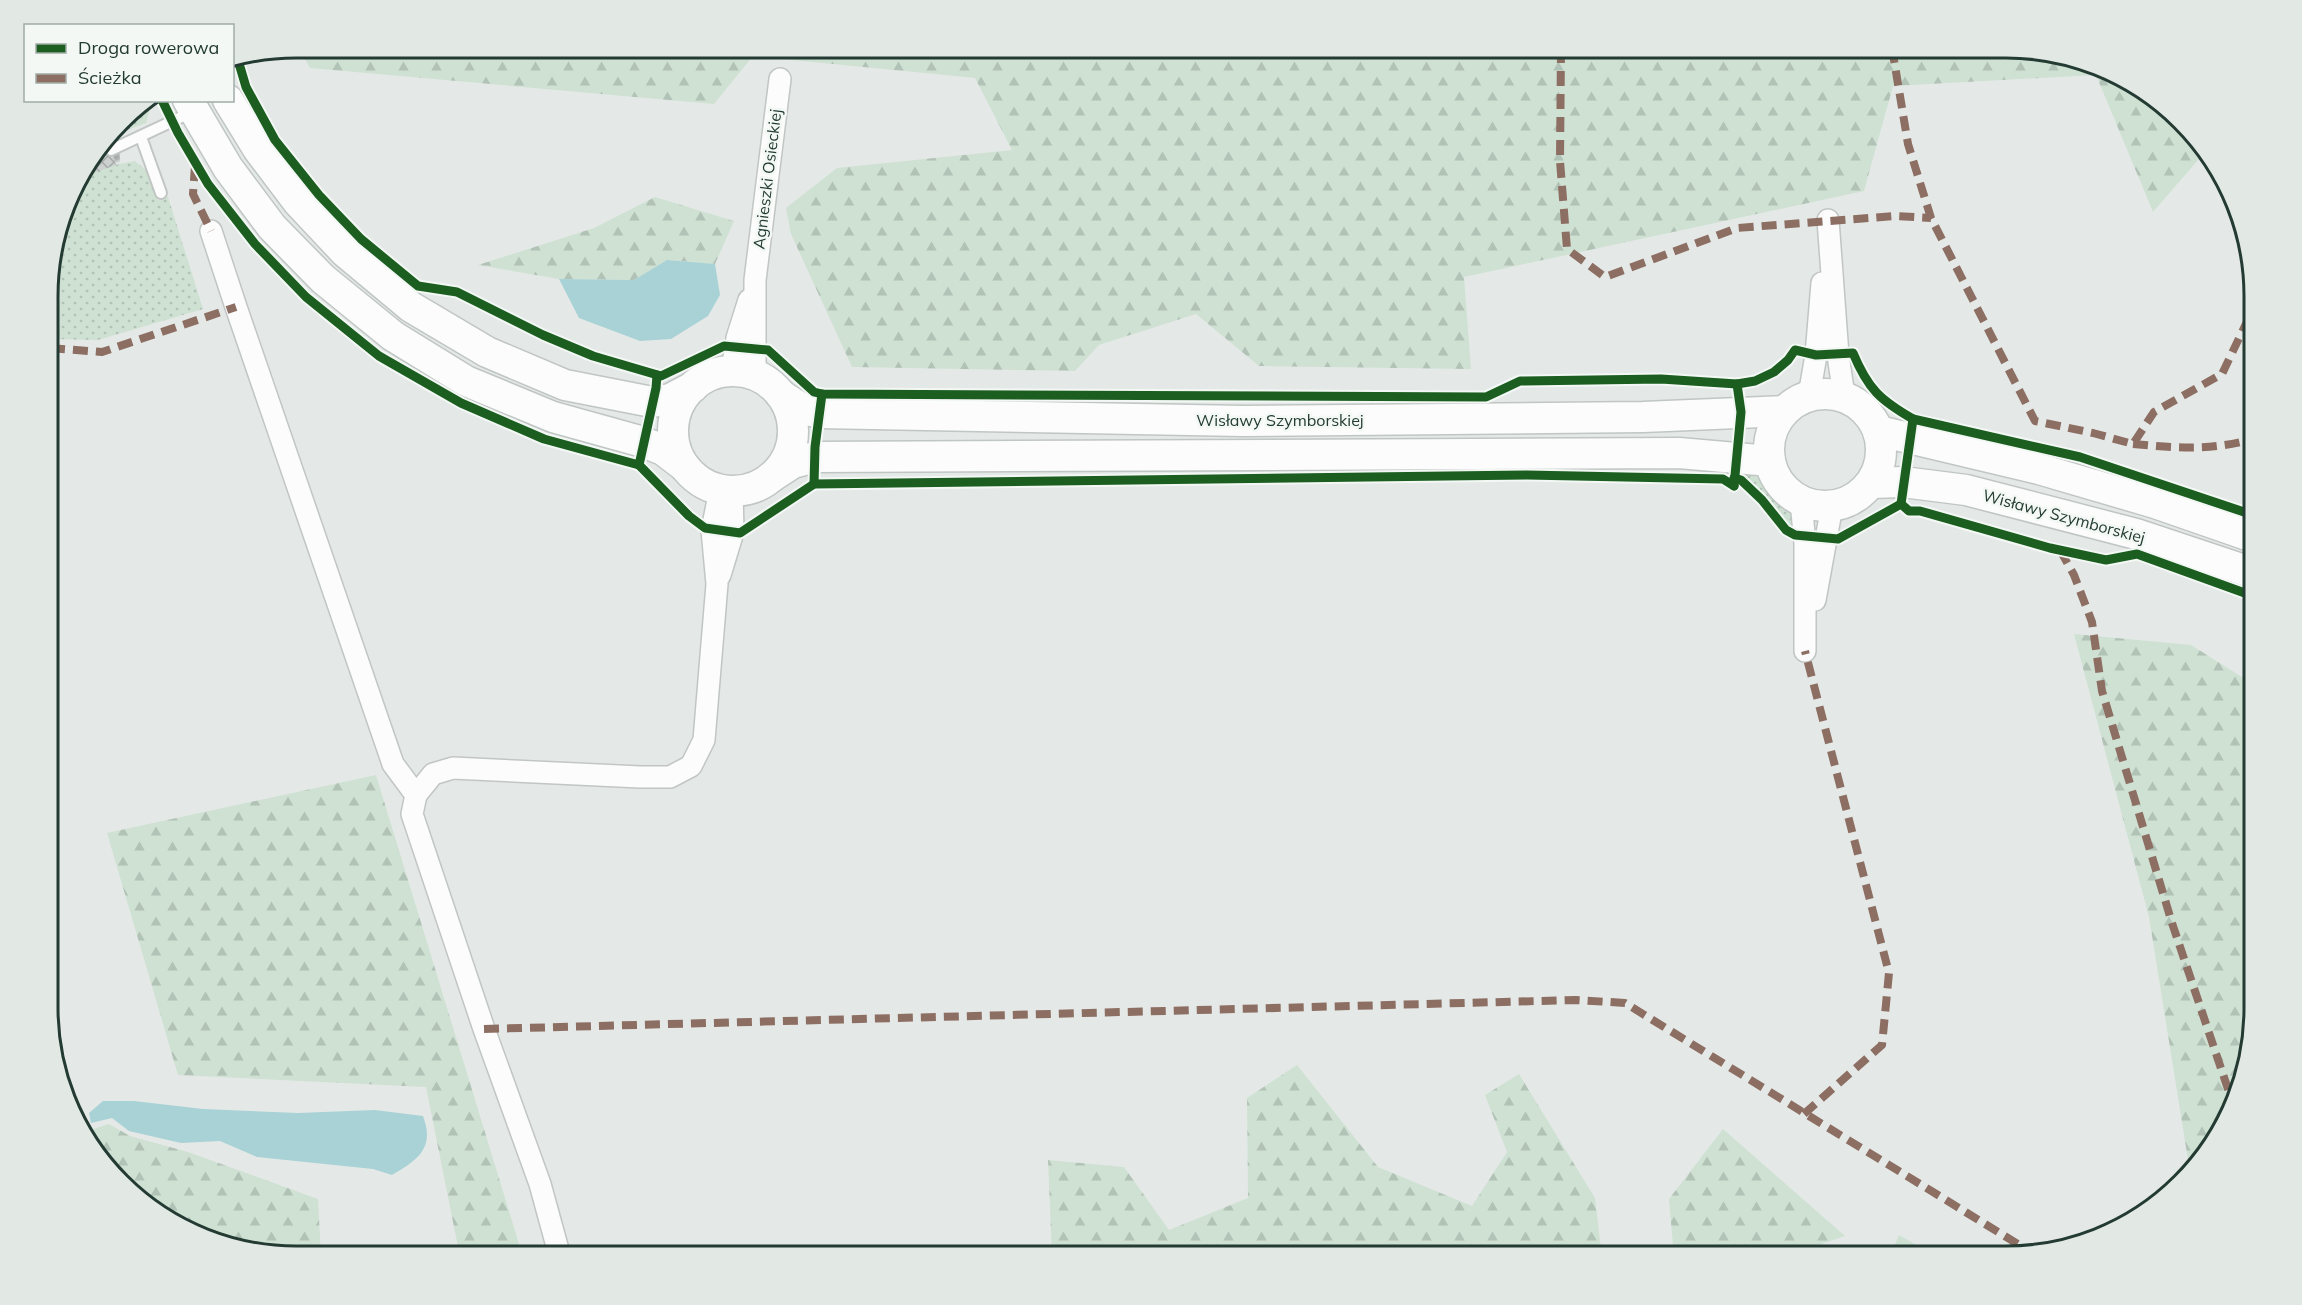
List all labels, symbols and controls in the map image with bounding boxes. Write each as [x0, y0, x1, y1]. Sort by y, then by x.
legend [24, 24, 234, 102]
text: Droga rowerowa [78, 36, 219, 59]
text: Ścieżka [78, 66, 141, 89]
street label: Agnieszki Osieckiej [748, 108, 786, 250]
street label: Wisławy Szymborskiej [1196, 410, 1364, 430]
street label: Wisławy Szymborskiej [1981, 485, 2147, 547]

